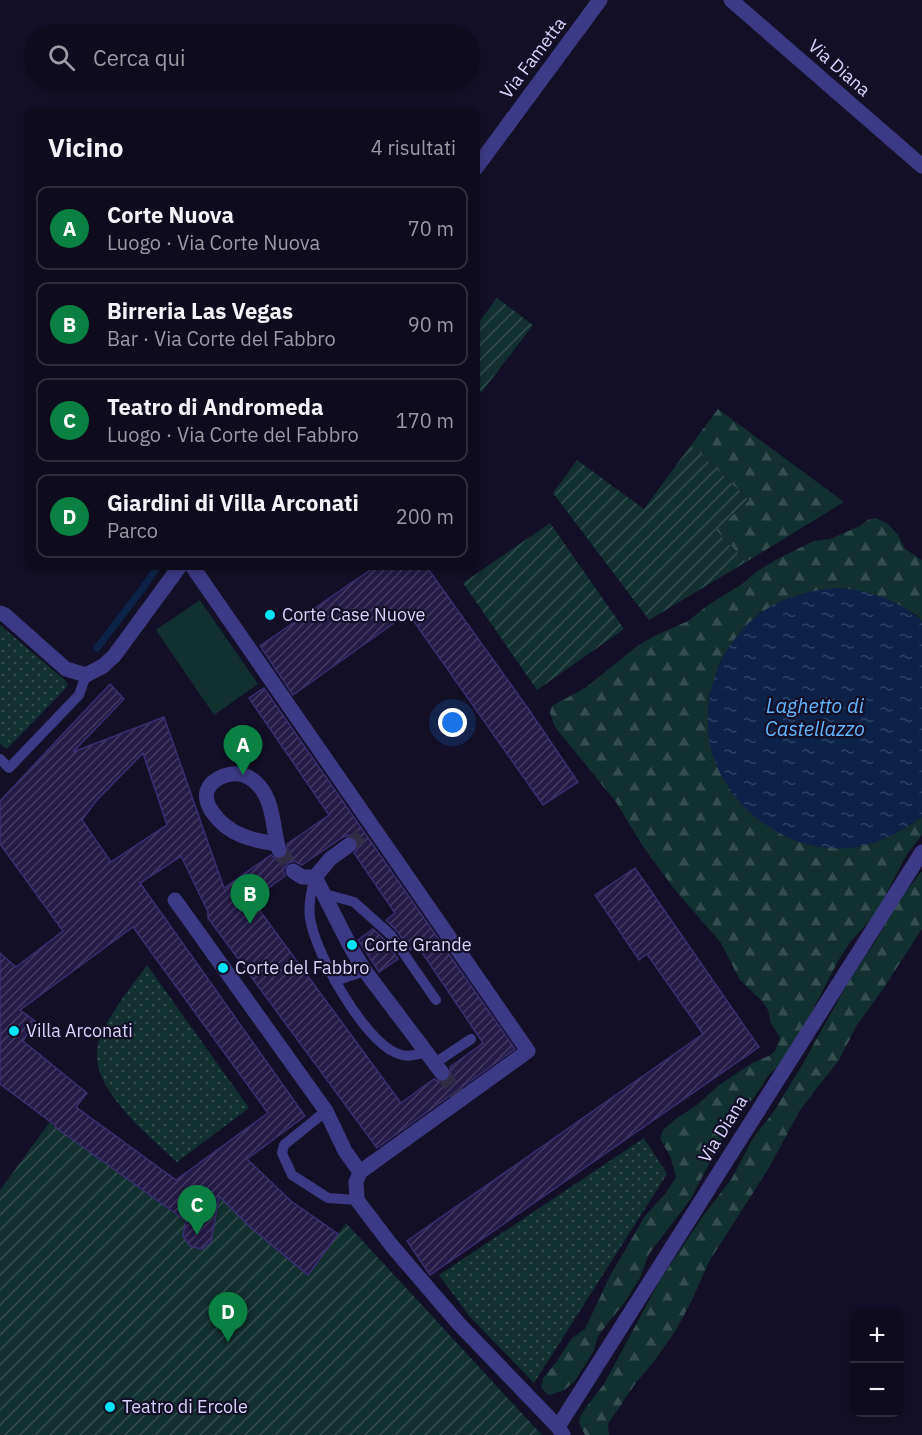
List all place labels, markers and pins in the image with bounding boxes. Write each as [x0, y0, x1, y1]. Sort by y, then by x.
place label: Corte Case Nuove [282, 603, 426, 626]
marker: Corte Case Nuove [263, 608, 277, 622]
pin: A [224, 726, 262, 775]
pin: B [230, 874, 270, 924]
place label: Corte Grande [364, 933, 472, 956]
marker: Corte Grande [345, 938, 359, 952]
place label: Corte del Fabbro [235, 956, 369, 979]
marker: Corte del Fabbro [216, 961, 230, 975]
place label: Villa Arconati [26, 1019, 133, 1042]
marker: Villa Arconati [7, 1024, 21, 1038]
pin: C [178, 1186, 216, 1235]
pin: D [208, 1292, 248, 1342]
place label: Teatro di Ercole [122, 1395, 248, 1418]
marker: Teatro di Ercole [103, 1400, 117, 1414]

